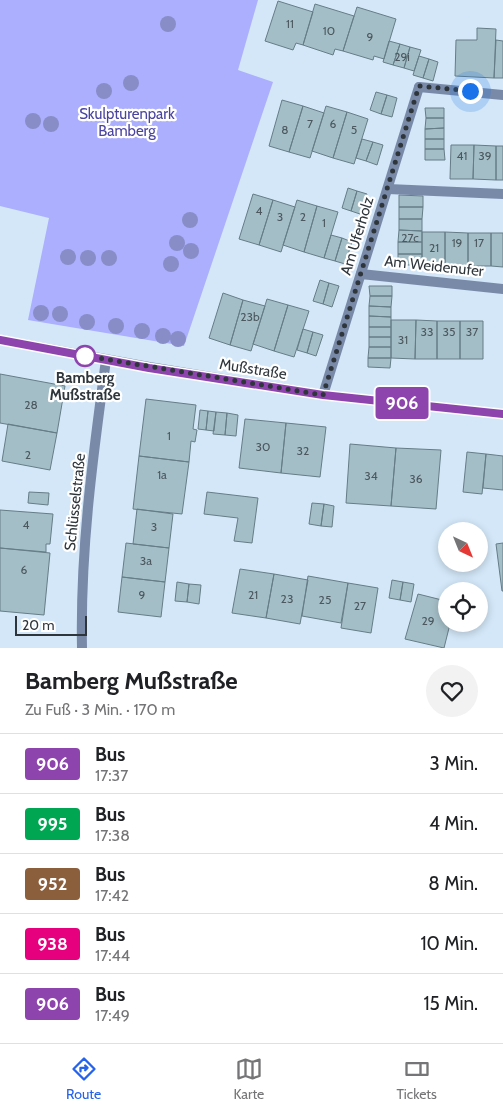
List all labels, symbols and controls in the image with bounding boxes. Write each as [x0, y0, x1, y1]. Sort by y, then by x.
house number: 11 [286, 16, 294, 31]
house number: 10 [323, 23, 335, 38]
house number: 9 [367, 29, 374, 44]
house number: 29i [394, 49, 410, 64]
your location [458, 79, 483, 104]
park label: Skulpturenpark Bamberg [79, 105, 175, 140]
house number: 7 [307, 116, 313, 131]
house number: 6 [330, 116, 337, 131]
house number: 8 [281, 122, 289, 137]
house number: 5 [351, 122, 357, 137]
house number: 41 [457, 148, 467, 163]
house number: 39 [478, 148, 492, 163]
street label: Am Uferholz [337, 195, 377, 277]
house number: 4 [256, 203, 263, 218]
house number: 3 [277, 209, 283, 224]
house number: 2 [300, 209, 306, 224]
house number: 1 [322, 215, 326, 230]
house number: 27c [401, 230, 419, 245]
house number: 19 [452, 235, 463, 250]
house number: 17 [474, 235, 484, 250]
house number: 21 [429, 240, 439, 255]
street label: Am Weidenufer [383, 252, 485, 280]
house number: 23b [240, 309, 260, 324]
house number: 33 [421, 324, 433, 339]
house number: 35 [443, 324, 455, 339]
house number: 37 [466, 324, 478, 339]
house number: 31 [398, 332, 408, 347]
marker: Bamberg Mußstraße [74, 345, 96, 367]
street label: Mußstraße [218, 355, 288, 383]
place label: Bamberg Mußstraße [50, 369, 121, 404]
line badge: 906 [373, 387, 431, 419]
text: 906 [386, 392, 418, 414]
house number: 28 [24, 397, 38, 412]
house number: 1 [167, 428, 171, 443]
house number: 30 [256, 439, 270, 454]
house number: 32 [297, 443, 309, 458]
house number: 2 [25, 447, 31, 462]
street label: Schlüsselstraße [61, 452, 89, 552]
house number: 1a [157, 467, 167, 482]
house number: 34 [364, 468, 378, 483]
house number: 36 [409, 471, 423, 486]
house number: 4 [23, 517, 30, 532]
house number: 3 [151, 519, 157, 534]
north arrow [438, 522, 488, 572]
map controls [438, 522, 488, 632]
house number: 3a [140, 553, 152, 568]
house number: 6 [21, 562, 28, 577]
button: locate [438, 582, 488, 632]
house number: 9 [139, 587, 146, 602]
house number: 21 [248, 587, 258, 602]
house number: 23 [281, 591, 293, 606]
house number: 25 [319, 592, 331, 607]
house number: 27 [354, 598, 366, 613]
scale bar [15, 613, 88, 636]
house number: 29 [421, 613, 435, 628]
text: 20 m [22, 616, 55, 634]
button: heart [426, 665, 478, 717]
text: Bamberg Mußstraße [25, 666, 238, 695]
text: Zu Fuß · 3 Min. · 170 m [25, 700, 175, 719]
text: Bus [95, 743, 125, 766]
text: 3 Min. [430, 752, 478, 775]
text: 906 [36, 753, 69, 775]
text: 17:37 [95, 766, 128, 785]
text: Bus [95, 803, 125, 826]
text: 4 Min. [429, 812, 478, 835]
text: 995 [38, 813, 67, 835]
text: 17:38 [95, 826, 130, 845]
text: Bus [95, 863, 125, 886]
text: 8 Min. [428, 872, 478, 895]
text: 952 [38, 873, 67, 895]
text: 17:42 [95, 886, 129, 905]
text: Bus [95, 923, 125, 946]
text: 10 Min. [420, 932, 478, 955]
text: 938 [37, 933, 68, 955]
text: 17:44 [95, 946, 130, 965]
text: Bus [95, 983, 125, 1006]
text: 15 Min. [423, 992, 478, 1015]
text: 906 [36, 993, 69, 1015]
text: 17:49 [95, 1006, 130, 1025]
tab: Route [66, 1055, 101, 1103]
tab: Karte [233, 1055, 264, 1103]
tab: Tickets [397, 1055, 437, 1103]

